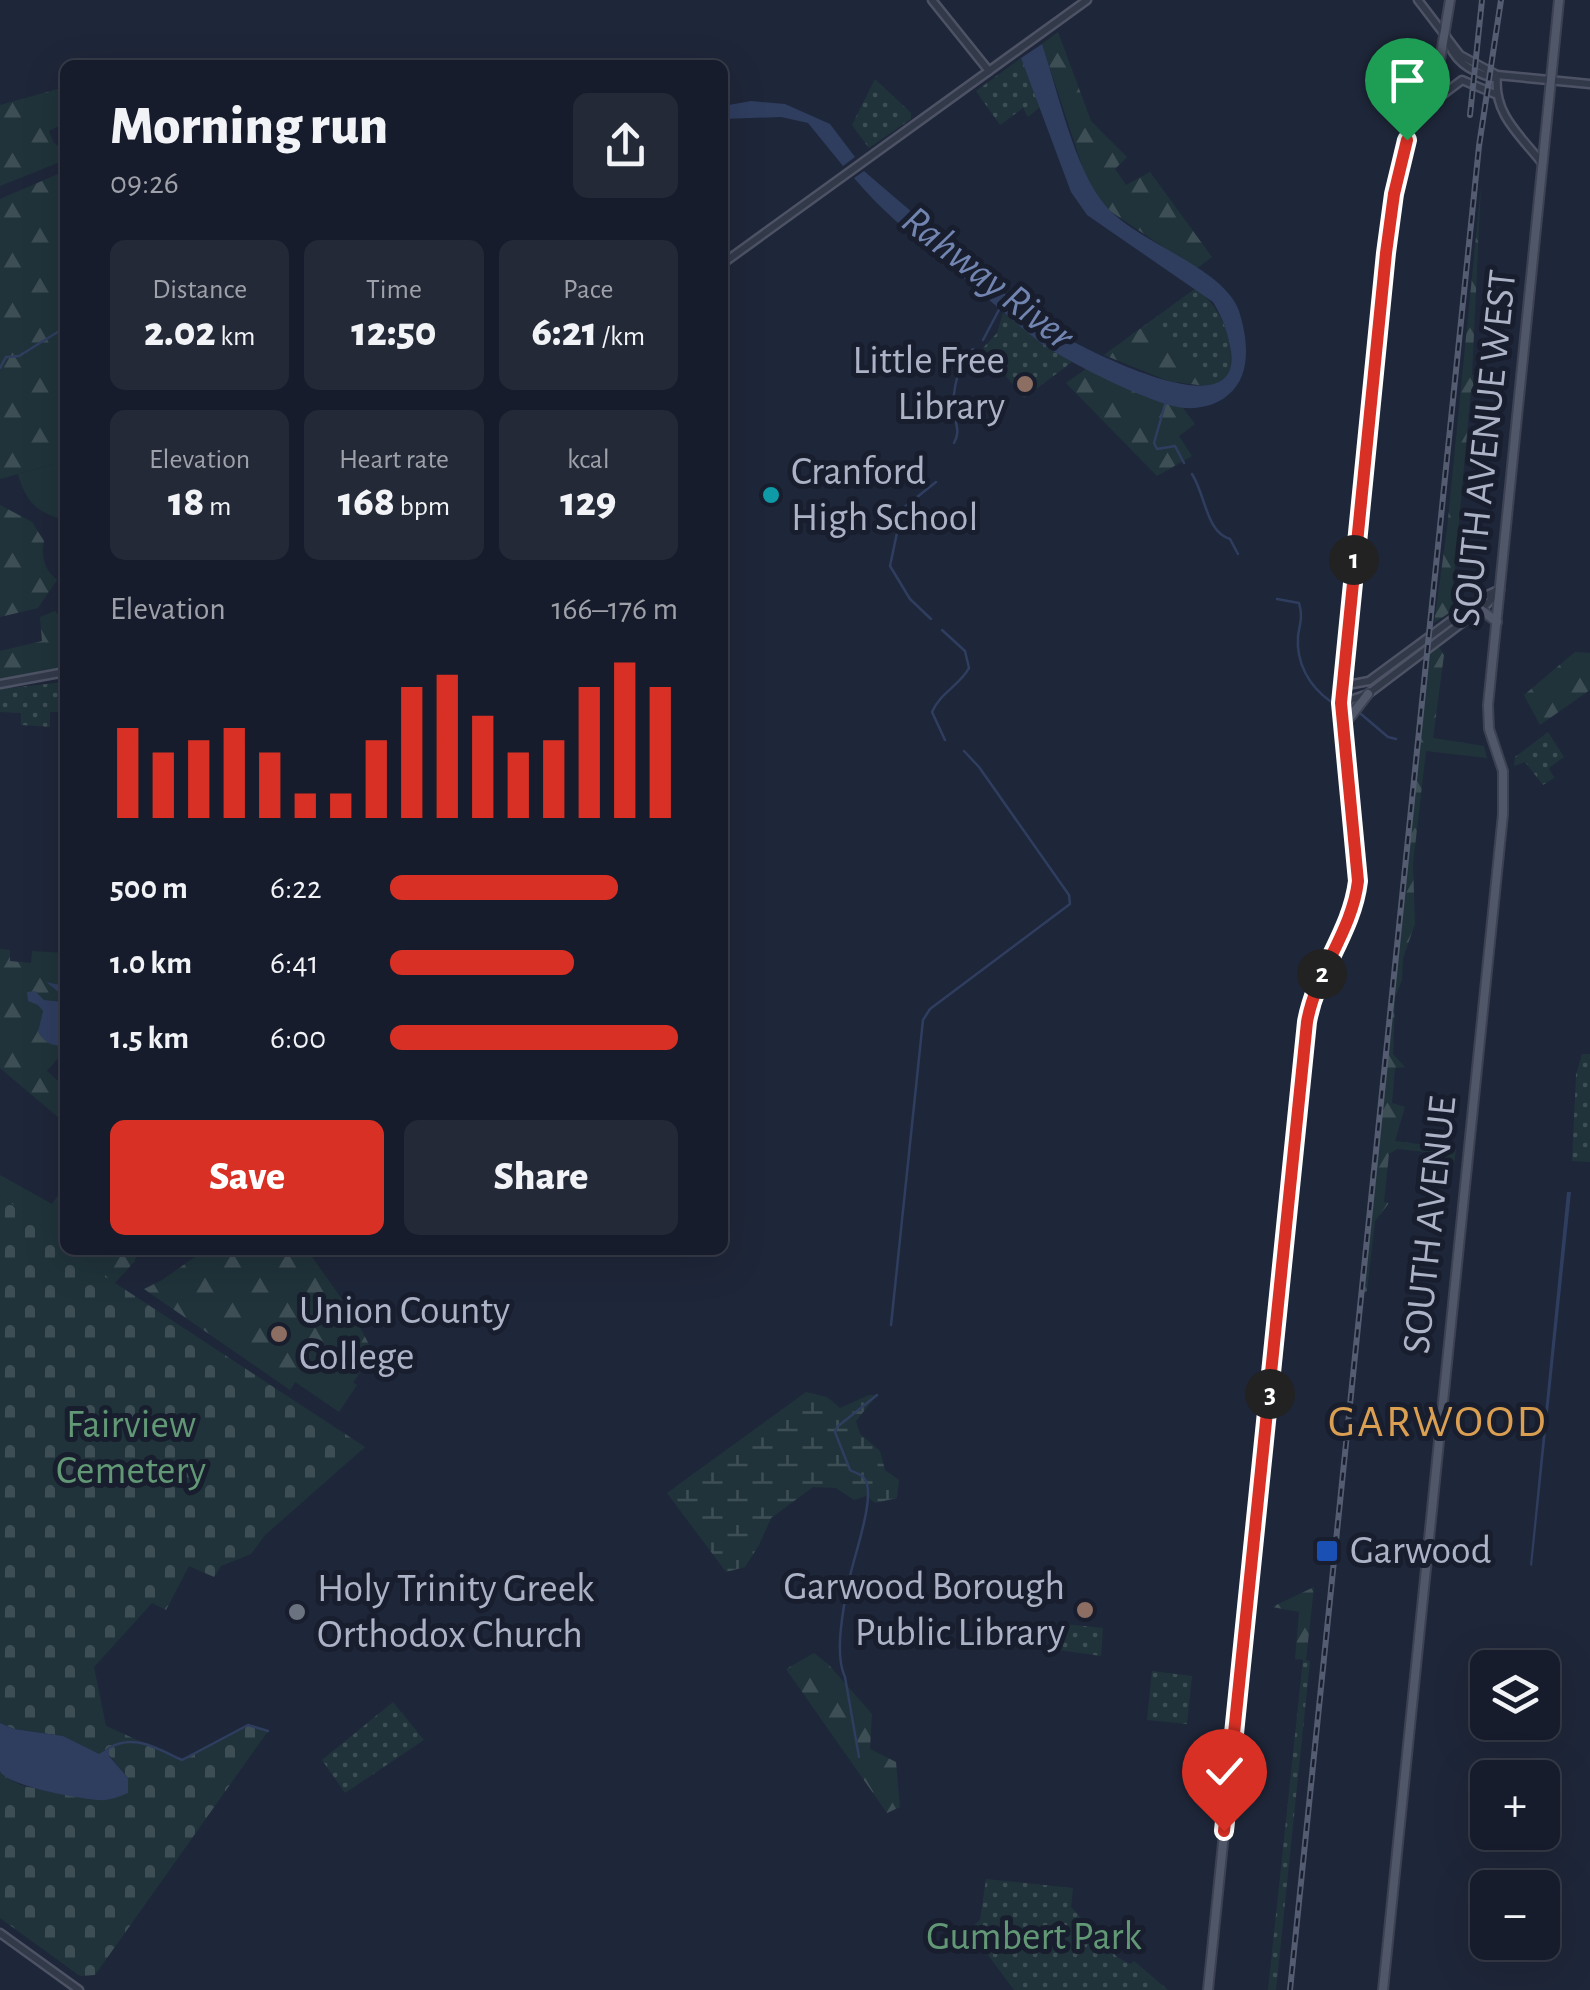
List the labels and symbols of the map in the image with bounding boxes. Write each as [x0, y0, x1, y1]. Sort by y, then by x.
pin [1365, 38, 1450, 141]
water label: Rahway River [894, 198, 1083, 358]
street label: SOUTH AVENUE WEST [1446, 268, 1524, 628]
place label: Little Free Library [853, 341, 1005, 427]
marker: Little Free Library [1014, 373, 1036, 395]
place label: Cranford High School [791, 452, 978, 538]
marker: Cranford High School [760, 484, 782, 506]
pin: 1 [1329, 535, 1379, 585]
pin: 2 [1297, 949, 1347, 999]
street label: SOUTH AVENUE [1397, 1094, 1463, 1356]
place label: Union County College [299, 1291, 510, 1377]
marker: Union County College [268, 1323, 290, 1345]
pin: 3 [1245, 1369, 1295, 1419]
district label: GARWOOD [1328, 1400, 1548, 1445]
park label: Fairview Cemetery [56, 1405, 206, 1491]
place label: Garwood [1350, 1531, 1491, 1571]
marker: Garwood [1314, 1538, 1340, 1564]
place label: Garwood Borough Public Library [783, 1567, 1065, 1653]
place label: Holy Trinity Greek Orthodox Church [317, 1569, 594, 1655]
marker: Garwood Borough Public Library [1074, 1599, 1096, 1621]
marker: Holy Trinity Greek Orthodox Church [286, 1601, 308, 1623]
pin [1182, 1729, 1267, 1832]
park label: Gumbert Park [926, 1917, 1142, 1957]

